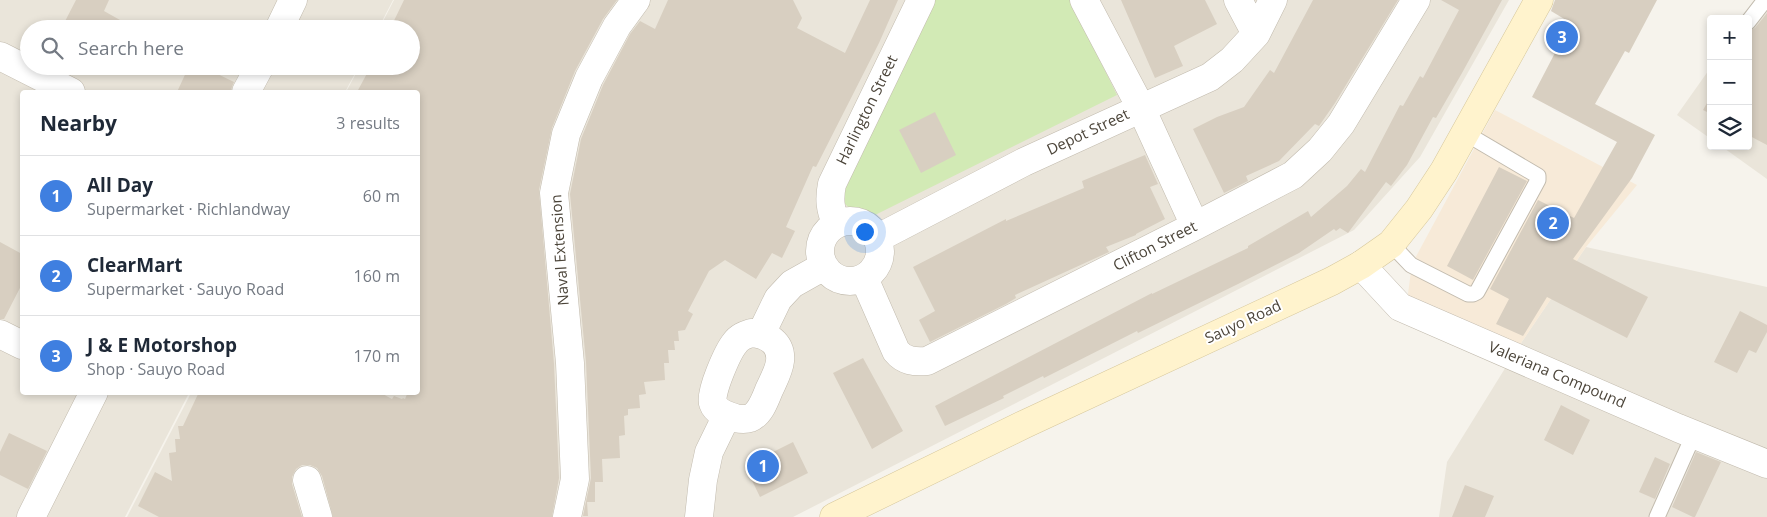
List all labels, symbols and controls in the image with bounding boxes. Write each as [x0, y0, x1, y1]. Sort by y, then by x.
map controls [1707, 15, 1752, 150]
button: + [1707, 15, 1752, 60]
pin: 3 [1546, 18, 1578, 56]
search box [20, 20, 420, 75]
icon: search [38, 34, 66, 62]
text: Search here [78, 35, 184, 61]
street label: Harlington Street [831, 51, 901, 168]
button: − [1707, 60, 1752, 105]
street label: Depot Street [1043, 103, 1132, 159]
button: layers [1707, 105, 1752, 150]
text: Nearby [40, 109, 117, 137]
text: 3 results [336, 112, 400, 134]
text: All Day [87, 172, 153, 198]
text: 1 [51, 185, 61, 207]
text: 60 m [363, 185, 400, 207]
street label: Naval Extension [545, 194, 573, 306]
text: Supermarket · Richlandway [87, 198, 290, 220]
pin: 2 [1537, 204, 1569, 242]
street label: Clifton Street [1109, 215, 1200, 275]
your location [852, 219, 878, 245]
text: ClearMart [87, 252, 183, 278]
text: 2 [51, 265, 61, 287]
text: 160 m [354, 265, 400, 287]
text: Supermarket · Sauyo Road [87, 278, 284, 300]
street label: Sauyo Road [1201, 295, 1284, 347]
text: J & E Motorshop [87, 332, 237, 358]
street label: Valeriana Compound [1486, 336, 1629, 412]
text: 3 [51, 345, 61, 367]
text: 170 m [354, 345, 400, 367]
text: Shop · Sauyo Road [87, 358, 225, 380]
pin: 1 [747, 447, 779, 485]

